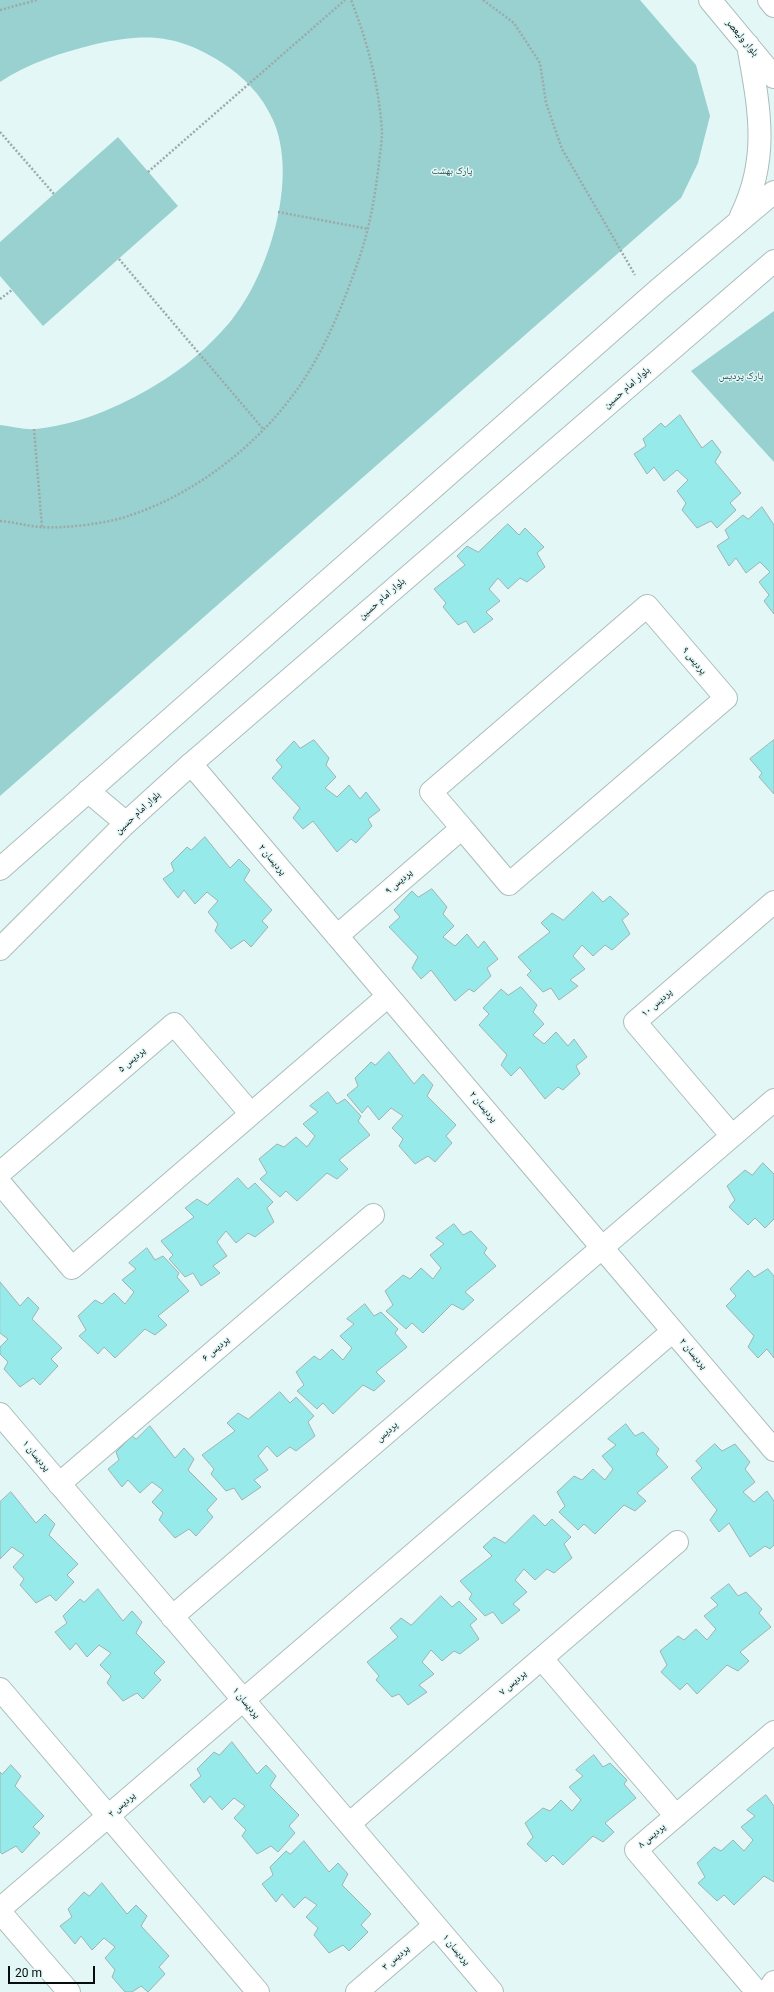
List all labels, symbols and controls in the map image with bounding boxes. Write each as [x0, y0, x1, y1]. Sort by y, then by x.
street label: بلوار ولیعصر [723, 17, 761, 59]
park label: پارک بهشت [432, 165, 472, 177]
street label: بلوار امام حسین [601, 364, 653, 412]
park label: پارک پردیس [719, 370, 763, 382]
street label: بلوار امام حسین [356, 575, 408, 623]
street label: پردیس ۹ [679, 645, 709, 677]
street label: بلوار امام حسین [113, 789, 163, 837]
street label: پردیسان ۲ [256, 842, 288, 878]
street label: پردیس ۹ [383, 867, 415, 897]
street label: پردیس ۱۰ [639, 986, 675, 1020]
street label: پردیس ۵ [116, 1045, 148, 1075]
street label: پردیسان ۲ [467, 1089, 499, 1125]
street label: پردیس ۶ [200, 1334, 232, 1364]
street label: پردیسان ۲ [677, 1336, 709, 1372]
street label: پردیس [374, 1419, 400, 1445]
street label: پردیسان ۱ [20, 1438, 52, 1474]
street label: پردیس ۷ [497, 1668, 529, 1698]
street label: پردیسان ۱ [230, 1685, 262, 1721]
street label: پردیس ۲ [106, 1790, 138, 1820]
street label: پردیس ۸ [636, 1821, 668, 1851]
street label: پردیسان ۱ [440, 1932, 472, 1968]
street label: پردیس ۳ [380, 1943, 412, 1973]
scale bar [10, 1958, 97, 1984]
text: 20 m [15, 1966, 42, 1980]

